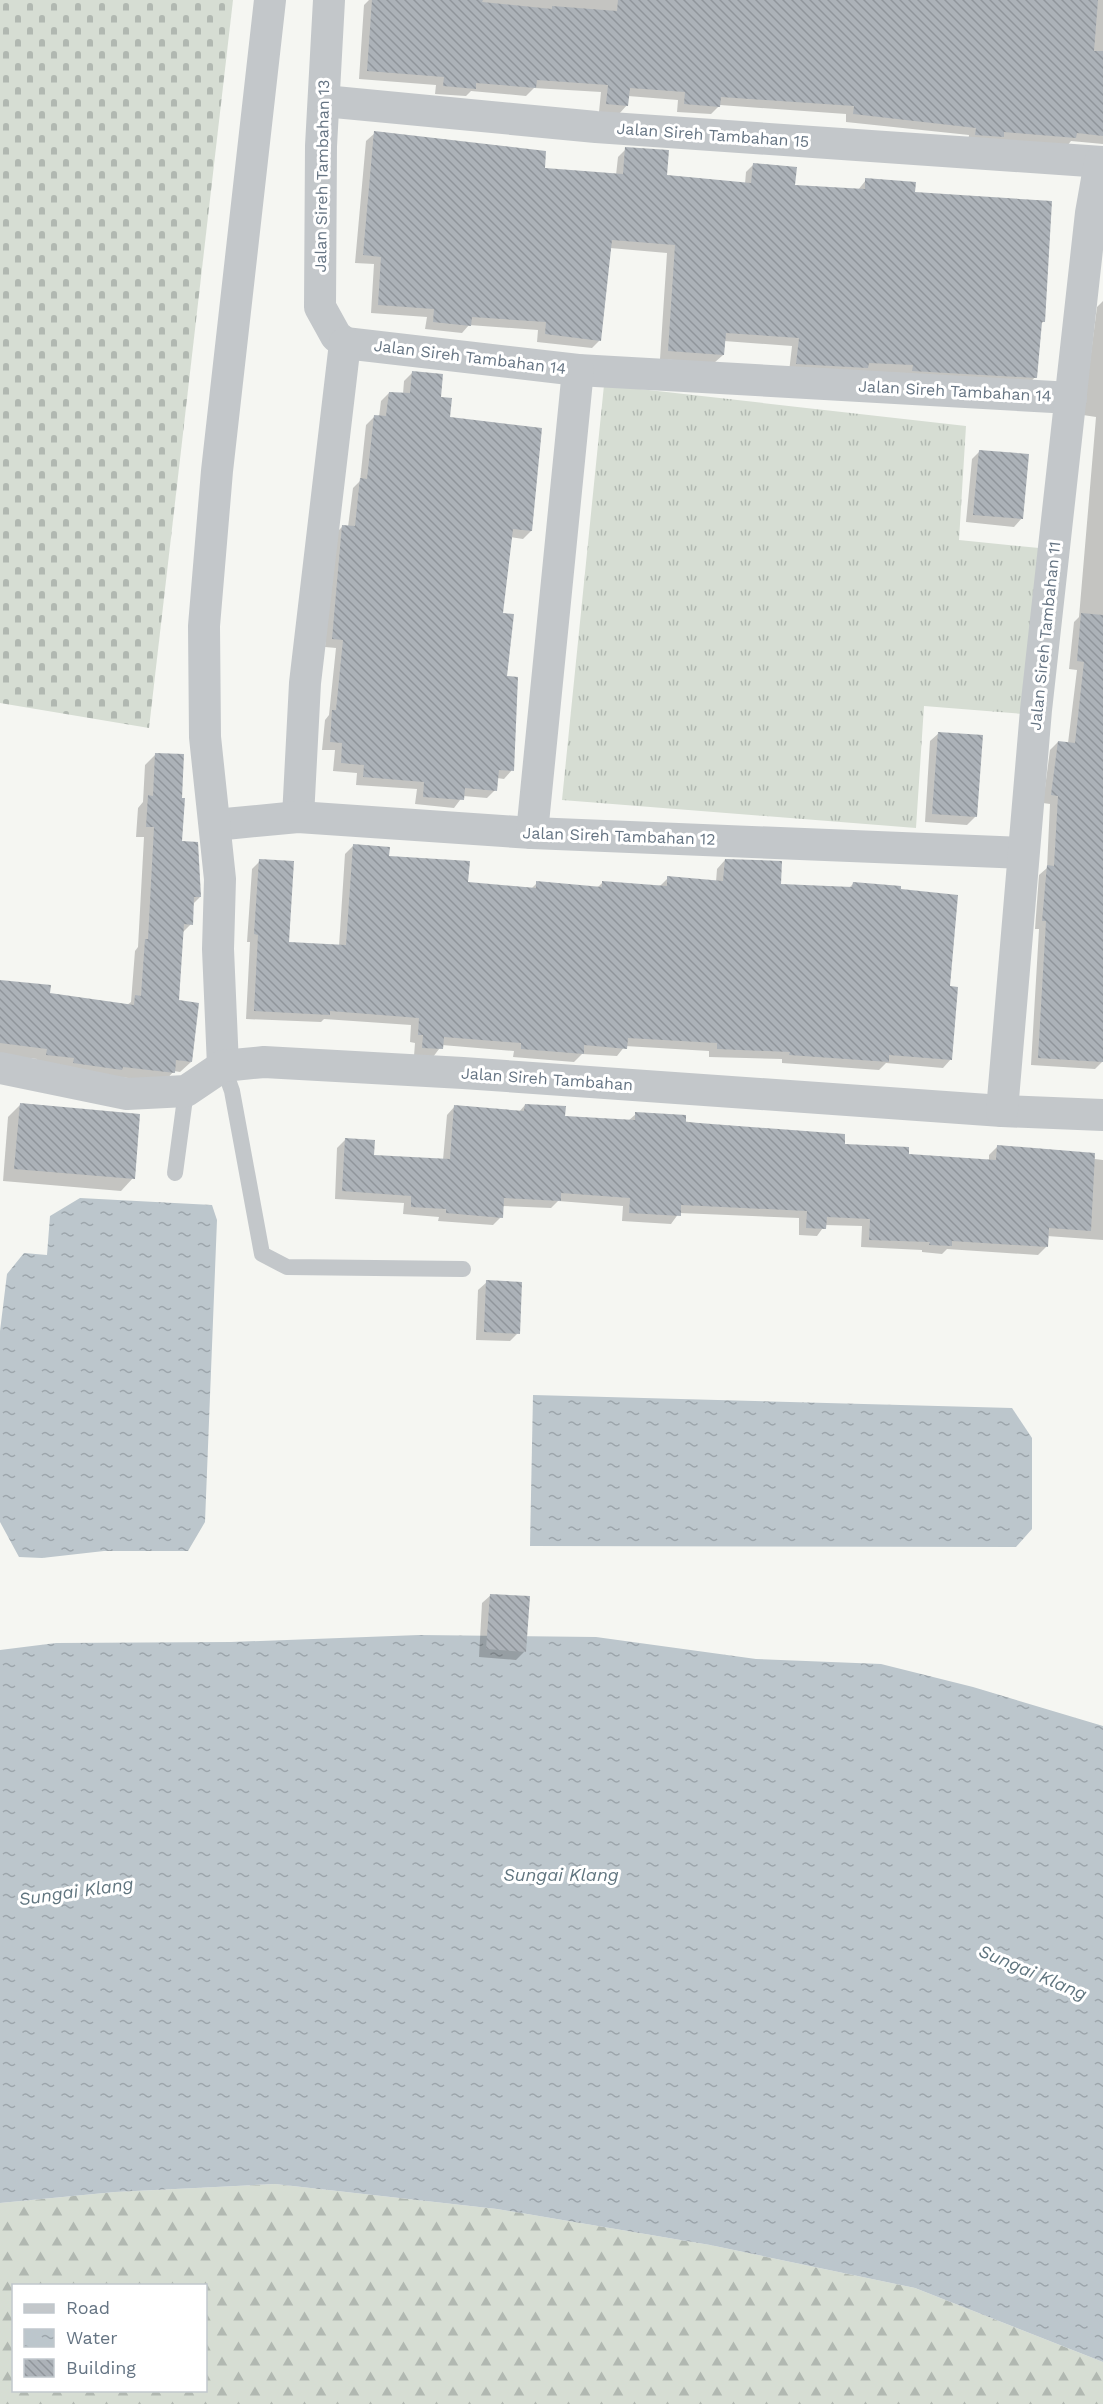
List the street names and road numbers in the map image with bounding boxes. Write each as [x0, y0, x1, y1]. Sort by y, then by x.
street label: Jalan Sireh Tambahan 13 [311, 79, 333, 273]
street label: Jalan Sireh Tambahan 15 [616, 119, 810, 151]
street label: Jalan Sireh Tambahan 14 [373, 336, 567, 378]
street label: Jalan Sireh Tambahan 14 [858, 376, 1052, 406]
street label: Jalan Sireh Tambahan 11 [1026, 541, 1064, 731]
street label: Jalan Sireh Tambahan 12 [522, 823, 716, 849]
street label: Jalan Sireh Tambahan [460, 1064, 634, 1094]

